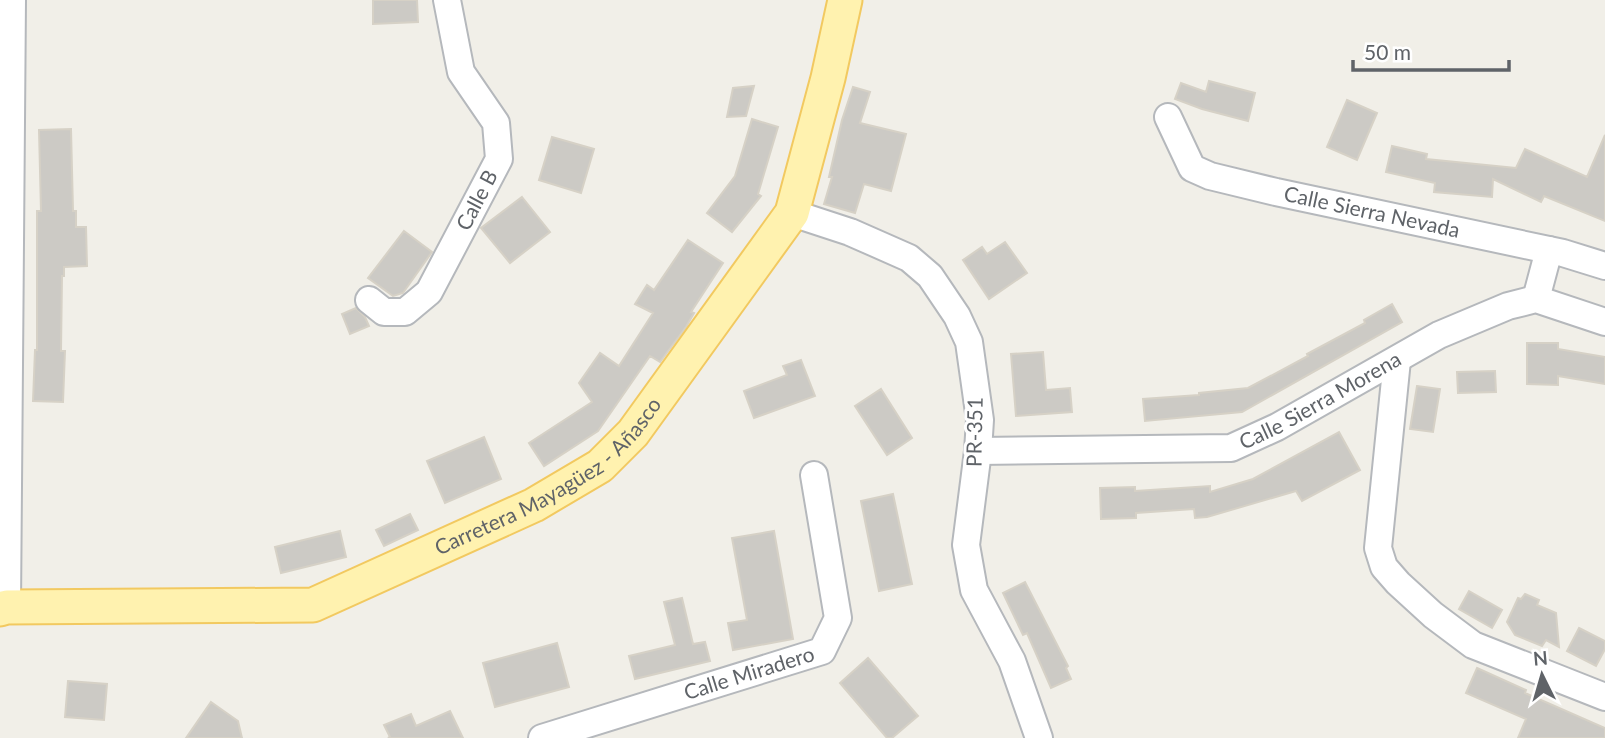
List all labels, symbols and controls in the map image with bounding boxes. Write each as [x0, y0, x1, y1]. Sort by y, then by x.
scale bar [1353, 28, 1509, 72]
text: 50 m [1364, 39, 1411, 64]
street label: Calle B [450, 165, 502, 234]
street label: Calle Sierra Nevada [1282, 180, 1462, 242]
street label: Calle Sierra Morena [1235, 345, 1405, 454]
street label: Carretera Mayagüez - Añasco [430, 392, 666, 559]
street label: PR-351 [960, 397, 987, 467]
street label: Calle Miradero [681, 640, 817, 704]
north arrow [1507, 640, 1577, 710]
text: N [1532, 645, 1549, 670]

